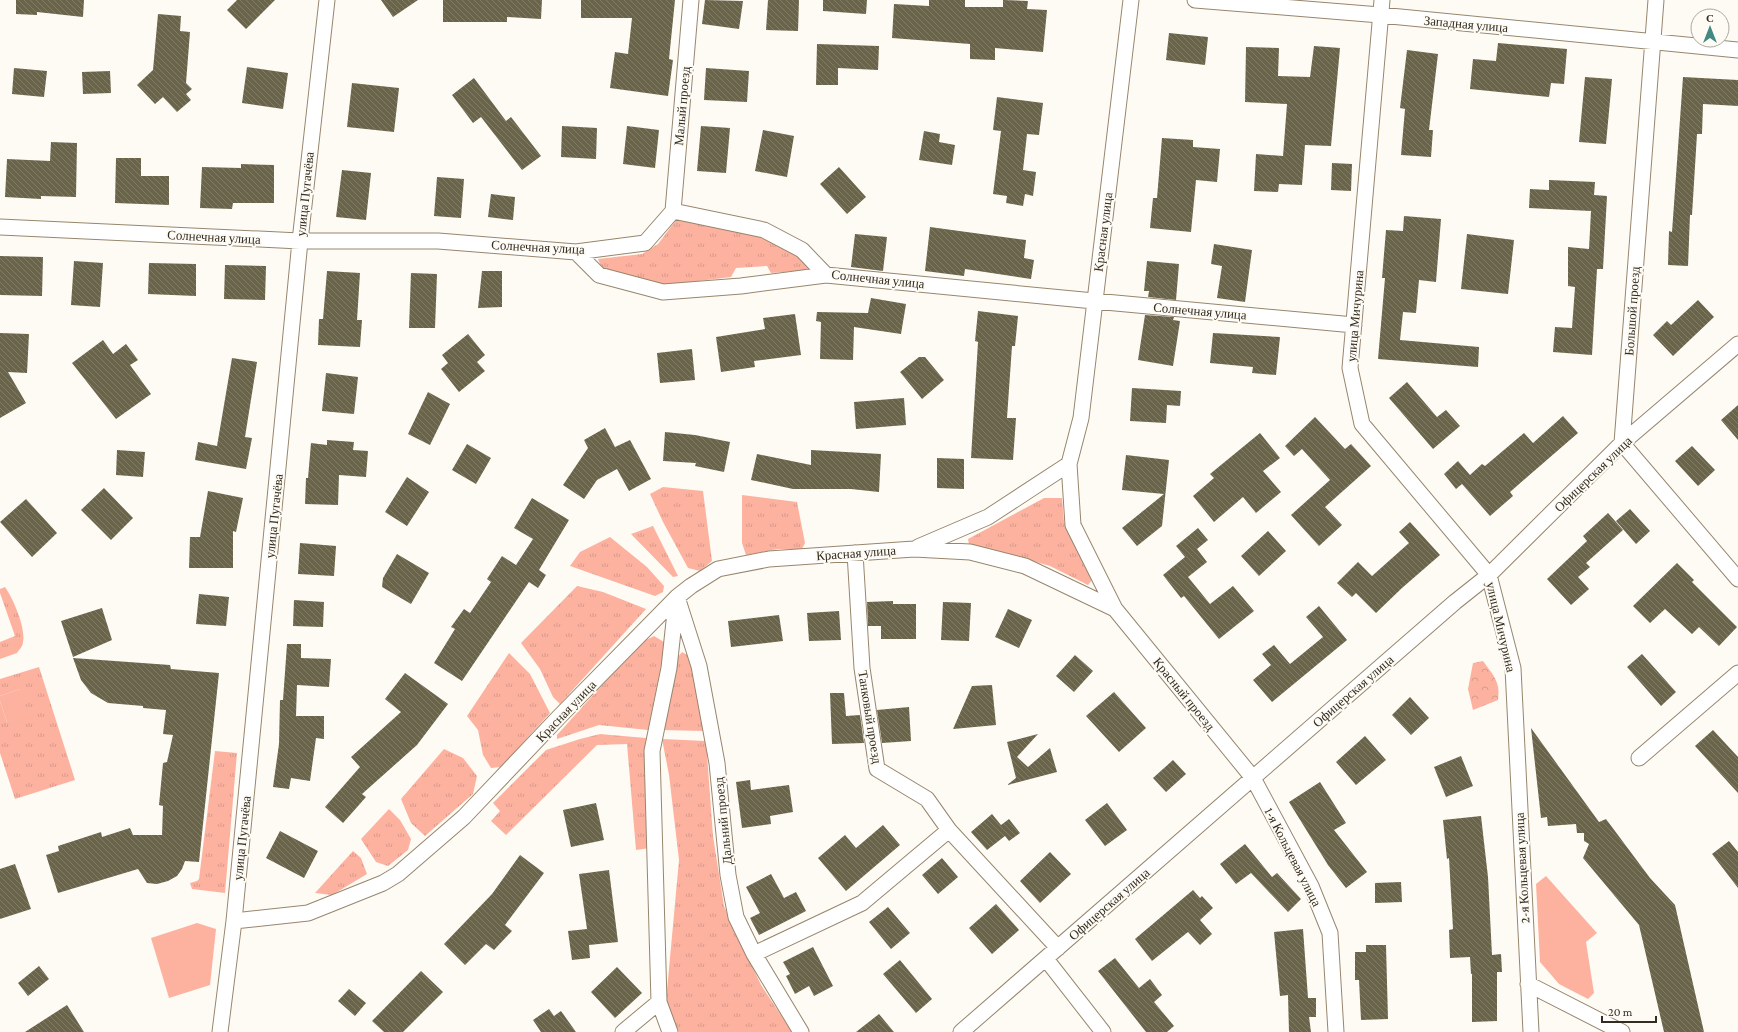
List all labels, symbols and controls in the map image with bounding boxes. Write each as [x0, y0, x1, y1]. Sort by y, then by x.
north arrow [1690, 8, 1730, 48]
text: С [1706, 12, 1714, 24]
street label: Западная улица [1423, 13, 1509, 35]
street label: Малый проезд [671, 65, 693, 146]
street label: улица Пугачёва [293, 151, 317, 237]
street label: Красная улица [1091, 191, 1115, 273]
street label: Солнечная улица [167, 227, 261, 247]
street label: Солнечная улица [491, 237, 585, 257]
street label: Большой проезд [1621, 265, 1643, 356]
street label: Солнечная улица [831, 267, 926, 291]
street label: улица Мичурина [1344, 269, 1367, 363]
street label: Солнечная улица [1153, 299, 1248, 323]
street label: Офицерская улица [1551, 433, 1635, 515]
street label: улица Пугачёва [262, 473, 286, 559]
street label: Красная улица [816, 543, 897, 563]
street label: улица Мичурина [1483, 580, 1519, 674]
street label: Офицерская улица [1310, 652, 1397, 730]
street label: Красный проезд [1150, 655, 1218, 734]
street label: Танковый проезд [855, 669, 885, 765]
street label: Красная улица [533, 677, 599, 745]
street label: Дальний проезд [711, 776, 735, 866]
street label: улица Пугачёва [230, 795, 254, 881]
street label: 1-я Кольцевая улица [1262, 805, 1325, 909]
street label: 2-я Кольцевая улица [1512, 812, 1532, 924]
street label: Офицерская улица [1066, 865, 1153, 943]
scale bar [1602, 998, 1656, 1024]
text: 20 m [1608, 1005, 1633, 1019]

